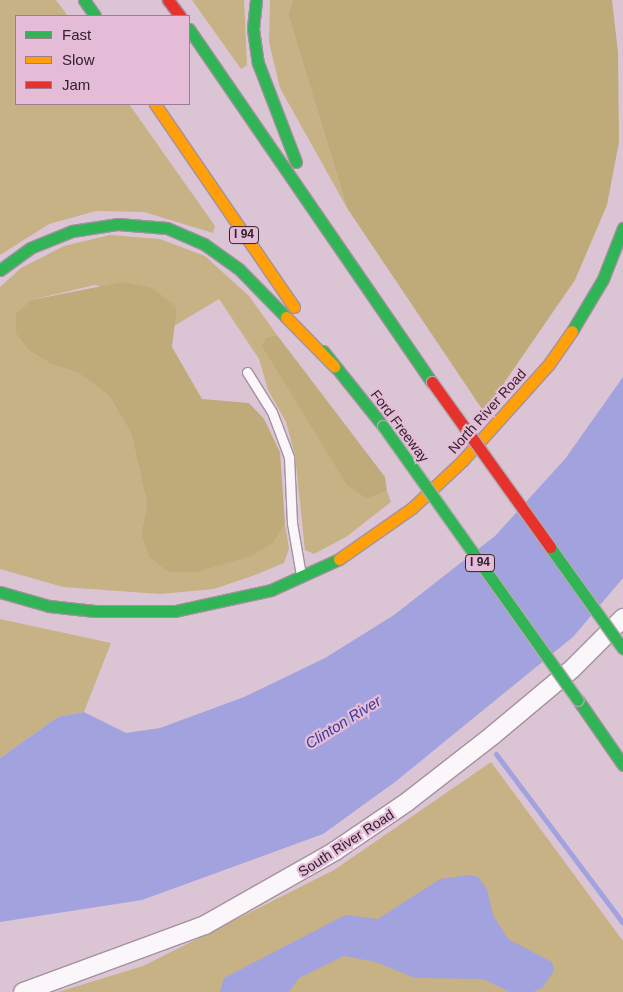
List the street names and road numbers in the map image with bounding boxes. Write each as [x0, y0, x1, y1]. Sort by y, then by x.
road number: I 94 [228, 226, 260, 244]
street label: North River Road [445, 365, 529, 457]
street label: Ford Freeway [367, 386, 433, 466]
road number: I 94 [464, 554, 496, 572]
street label: South River Road [295, 806, 397, 880]

